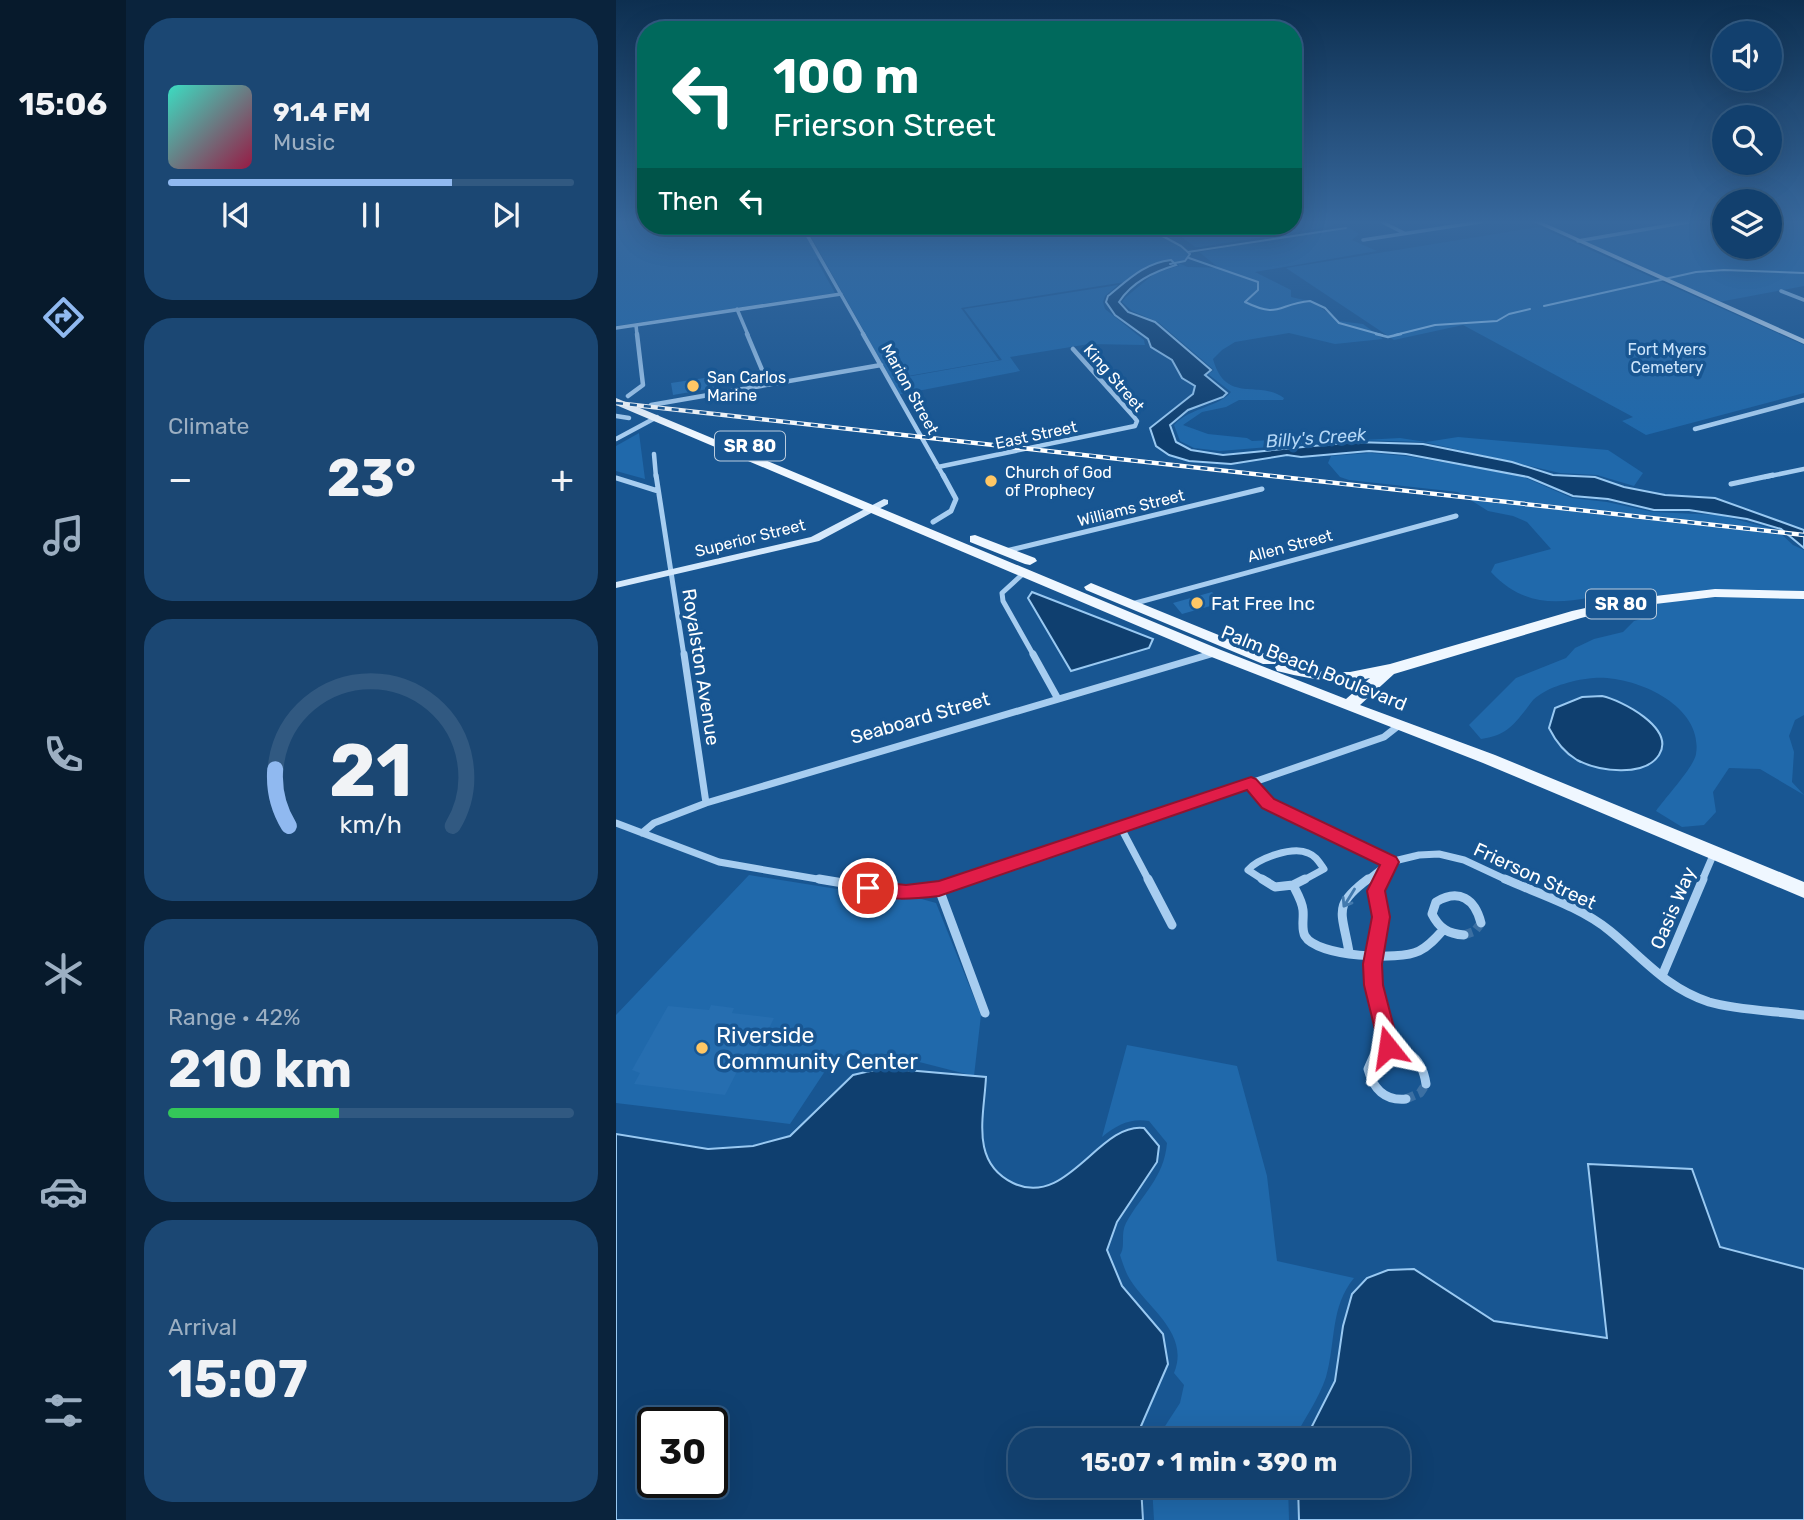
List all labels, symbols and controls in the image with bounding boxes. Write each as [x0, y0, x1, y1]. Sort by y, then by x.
map controls [1712, 21, 1782, 259]
button: sound [1712, 21, 1782, 91]
text: 100 m [773, 47, 919, 105]
icon: left [658, 49, 749, 140]
text: 15:06 [19, 85, 107, 123]
text: 91.4 FM [273, 97, 371, 128]
button: search [1712, 105, 1782, 175]
text: Frierson Street [773, 106, 996, 144]
text: Music [273, 128, 335, 156]
icon: left [733, 182, 771, 220]
text: Then [658, 186, 719, 217]
button: layers [1712, 189, 1782, 259]
icon: previous [217, 196, 255, 234]
icon: pause [352, 196, 390, 234]
icon: next [487, 196, 525, 234]
icon: directions [39, 293, 88, 342]
street label: Marion Street [877, 340, 943, 438]
street label: King Street [1080, 340, 1148, 416]
park label: Fort Myers Cemetery [1627, 340, 1707, 377]
place label: San Carlos Marine [707, 368, 786, 405]
marker: San Carlos Marine [685, 378, 701, 394]
text: Climate [168, 412, 249, 440]
street label: East Street [993, 417, 1079, 453]
water label: Billy's Creek [1265, 423, 1368, 452]
road number: SR 80 [715, 432, 785, 461]
text: 23° [327, 447, 416, 509]
text: − [168, 456, 193, 502]
text: + [550, 456, 574, 502]
place label: Church of God of Prophecy [1005, 463, 1112, 500]
marker: Church of God of Prophecy [983, 473, 999, 489]
street label: Williams Street [1075, 486, 1187, 530]
icon: music [39, 511, 88, 560]
street label: Superior Street [693, 515, 807, 561]
street label: Allen Street [1245, 526, 1335, 566]
street label: Royalston Avenue [677, 587, 725, 747]
road number: SR 80 [1586, 590, 1656, 618]
place label: Fat Free Inc [1211, 592, 1315, 615]
marker: Fat Free Inc [1189, 595, 1205, 611]
street label: Palm Beach Boulevard [1218, 620, 1410, 716]
street label: Seaboard Street [848, 687, 993, 749]
text: 21 [329, 728, 413, 814]
icon: phone [39, 730, 88, 779]
text: km/h [340, 810, 402, 839]
street label: Frierson Street [1470, 838, 1600, 915]
pin [838, 858, 898, 918]
street label: Oasis Way [1645, 863, 1701, 953]
icon: arrive [849, 869, 887, 907]
one-way arrow [1341, 888, 1356, 907]
icon: climate [39, 949, 88, 998]
text: Range · 42% [168, 1003, 300, 1031]
position arrow [1351, 1010, 1425, 1084]
place label: Riverside Community Center [716, 1021, 918, 1075]
text: 210 km [168, 1038, 352, 1100]
marker: Riverside Community Center [694, 1040, 710, 1056]
icon: car [39, 1167, 88, 1216]
text: Arrival [168, 1313, 237, 1341]
text: 15:07 [168, 1348, 308, 1410]
icon: filters [39, 1386, 88, 1435]
speed limit sign: 30 [637, 1407, 728, 1498]
text: 15:07 · 1 min · 390 m [1081, 1447, 1337, 1478]

